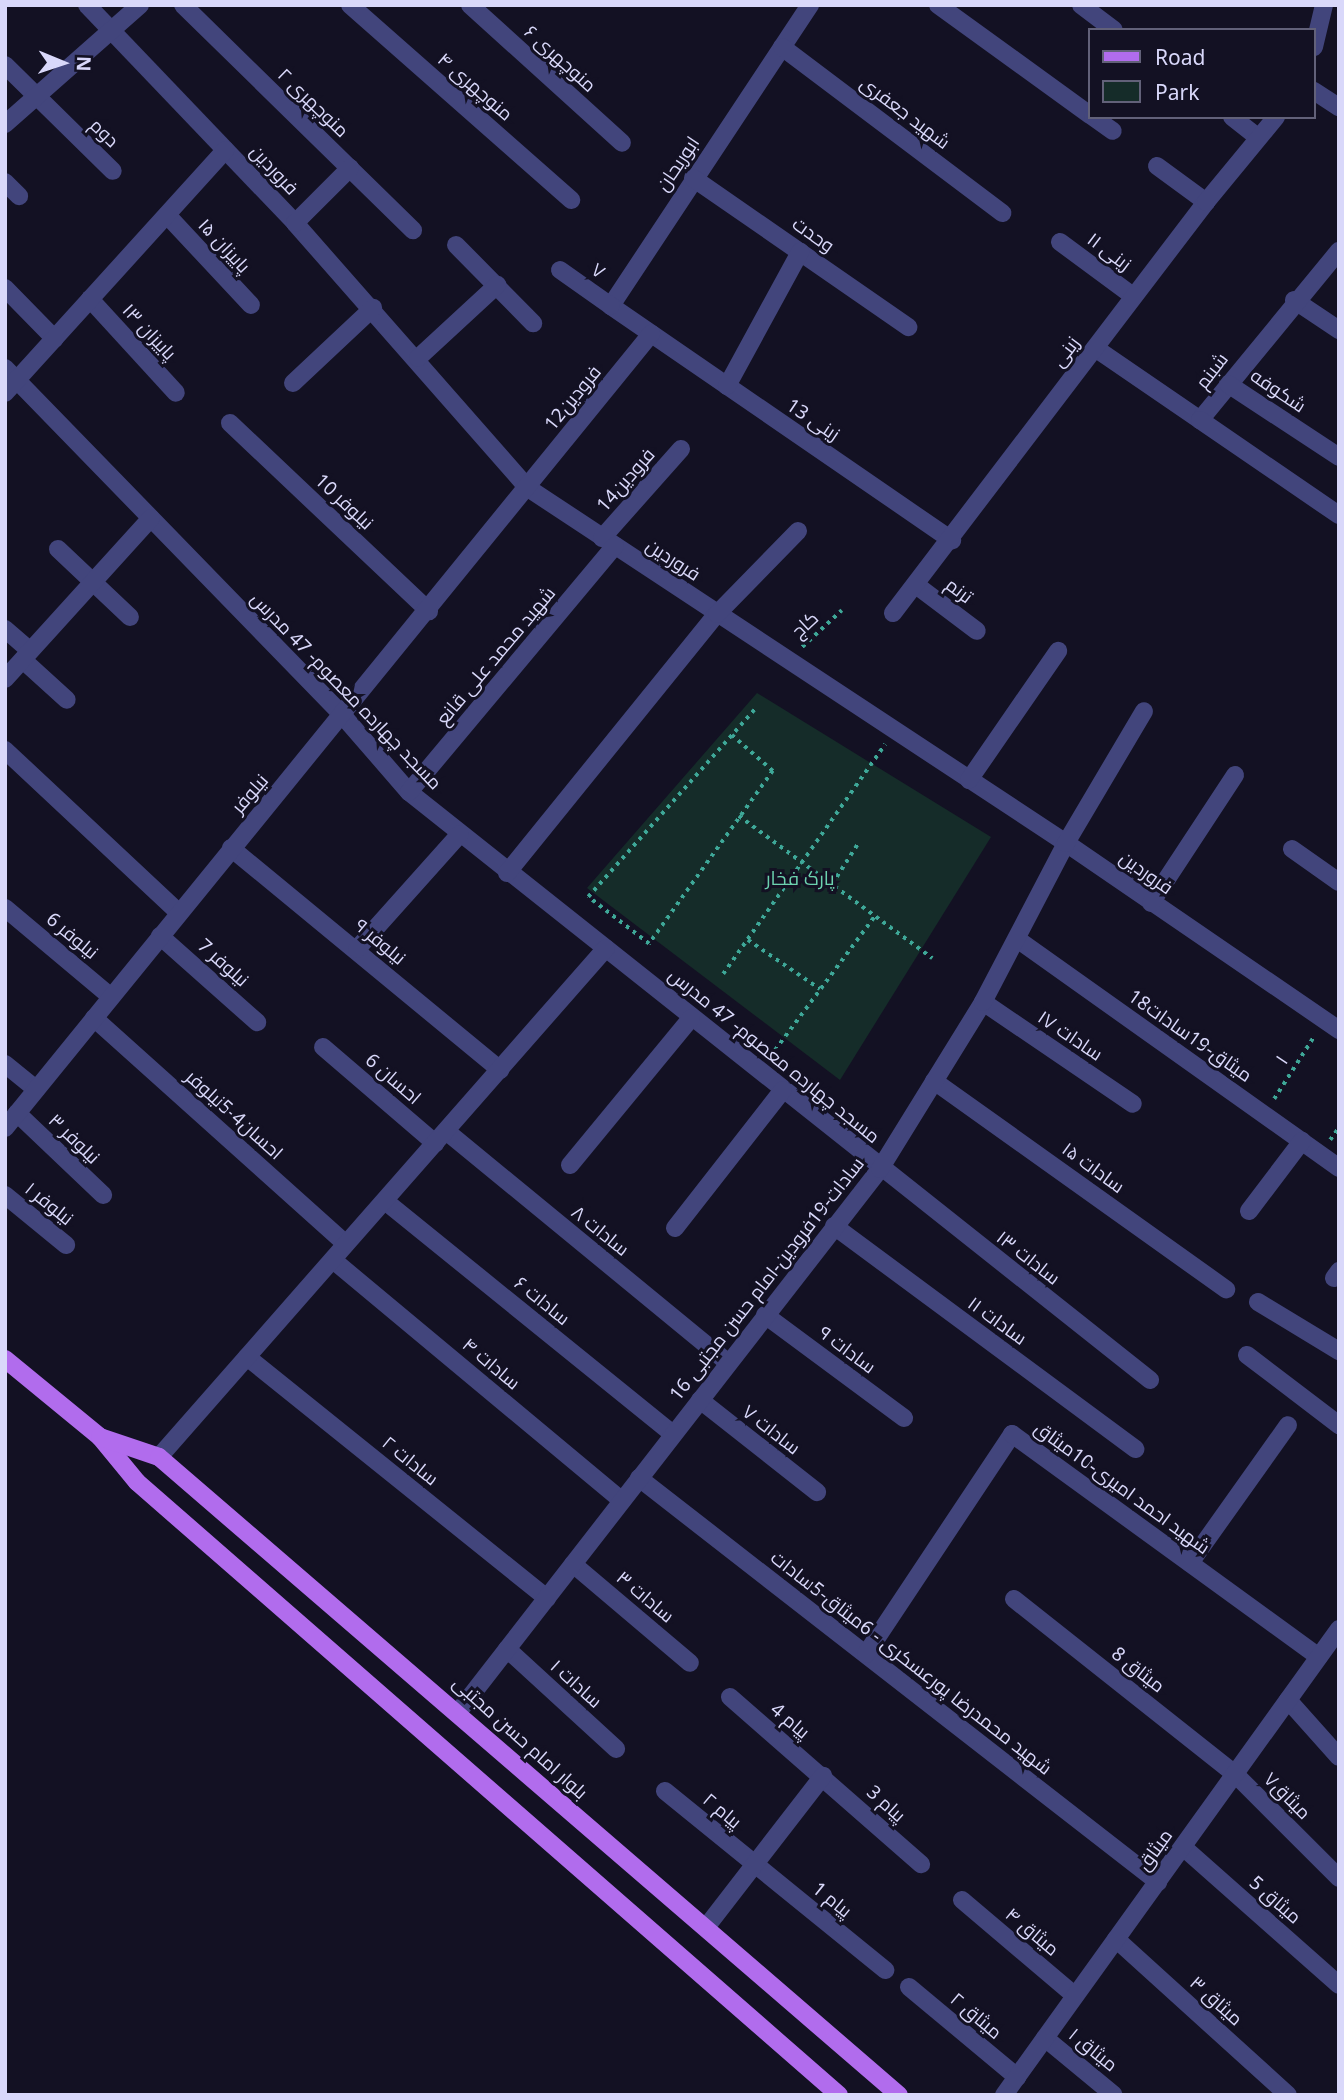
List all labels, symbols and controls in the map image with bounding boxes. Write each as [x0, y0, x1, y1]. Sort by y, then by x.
street label: منوچهری ۶ [519, 21, 601, 97]
north arrow [28, 28, 98, 98]
legend [1088, 28, 1316, 119]
text: Road [1155, 43, 1205, 71]
street label: منوچهری ۴ [433, 48, 517, 126]
text: N [71, 56, 97, 72]
street label: منوچهری ۲ [273, 64, 353, 142]
street label: شهید جعفری [856, 72, 954, 154]
text: Park [1155, 78, 1199, 106]
street label: دوم [85, 114, 123, 152]
street label: ابوریحان [652, 132, 704, 196]
street label: فروردین [245, 140, 303, 200]
street label: وحدت [788, 212, 838, 258]
street label: پاییزان ۱۵ [193, 214, 255, 278]
street label: زینی ۱۱ [1083, 228, 1135, 276]
street label: ۷ [587, 258, 609, 284]
street label: پاییزان ۱۳ [117, 299, 181, 365]
street label: زینی [1047, 332, 1085, 372]
street label: شبنم [1191, 348, 1233, 394]
street label: 12فرودین [540, 361, 606, 435]
street label: شکوفه [1246, 364, 1310, 418]
street label: زینی 13 [782, 394, 844, 446]
street label: 14فرودین [592, 444, 660, 516]
street label: نیلوفر 10 [310, 469, 378, 535]
street label: فروردین [642, 534, 704, 586]
street label: ترنم [941, 573, 977, 609]
street label: شهید محمد علی قانع [431, 582, 561, 730]
street label: مسجد چهارده معصوم- 47 مدرس [246, 588, 446, 794]
street label: کاج [787, 607, 823, 643]
street label: نیلوفر [227, 770, 273, 818]
street label: فروردین [1115, 846, 1177, 900]
park label: پارک فخار [765, 868, 835, 890]
street label: نیلوفر 6 [41, 908, 103, 964]
street label: نیلوفر ۹ [350, 914, 410, 970]
street label: نیلوفر 7 [193, 934, 253, 992]
street label: مسجد چهارده معصوم- 47 مدرس [664, 964, 884, 1148]
street label: 18میثاق-19سادات [1124, 985, 1256, 1087]
street label: سادات ۱۷ [1033, 1006, 1107, 1066]
street label: احسان 6 [361, 1049, 425, 1109]
street label: ۱ [1271, 1051, 1293, 1069]
street label: احسان4-5نیلوفر [181, 1065, 287, 1165]
street label: نیلوفر ۳ [44, 1109, 104, 1169]
street label: سادات ۱۵ [1057, 1138, 1129, 1198]
street label: سادات-19فرودین-امام حسن مجتبی 16 [665, 1153, 869, 1405]
street label: نیلوفر ۱ [20, 1178, 78, 1230]
street label: سادات ۸ [567, 1201, 633, 1261]
street label: سادات ۱۳ [992, 1226, 1064, 1290]
street label: سادات ۶ [510, 1272, 574, 1330]
street label: سادات ۱۱ [963, 1292, 1031, 1350]
street label: سادات ۹ [814, 1321, 880, 1379]
street label: سادات ۴ [458, 1333, 524, 1395]
street label: سادات ۷ [737, 1400, 805, 1460]
street label: شهید احمد امیری-10میثاق [1030, 1417, 1214, 1559]
street label: سادات ۲ [377, 1432, 443, 1490]
street label: شهید محمدرضا پورعسکری - 6میثاق-5سادات [766, 1546, 1056, 1780]
street label: سادات ۳ [611, 1566, 679, 1628]
street label: میثاق 8 [1107, 1642, 1169, 1698]
street label: سادات ‍‍۱ [546, 1655, 606, 1713]
street label: بلوار امام حسن مجتبی [448, 1672, 592, 1804]
street label: پیام 4 [766, 1698, 814, 1744]
street label: میثاق۷ [1259, 1768, 1315, 1824]
street label: پیام 3 [862, 1781, 910, 1827]
street label: پیام ۲ [698, 1788, 746, 1834]
street label: میثاق [1132, 1825, 1178, 1875]
street label: میثاق 5 [1244, 1871, 1306, 1929]
street label: پیام 1 [808, 1877, 856, 1923]
street label: میثاق ۴ [1001, 1903, 1063, 1961]
street label: میثاق ۳ [1185, 1971, 1247, 2031]
street label: میثاق ۲ [946, 1988, 1006, 2044]
street label: میثاق ۱ [1064, 2023, 1122, 2077]

